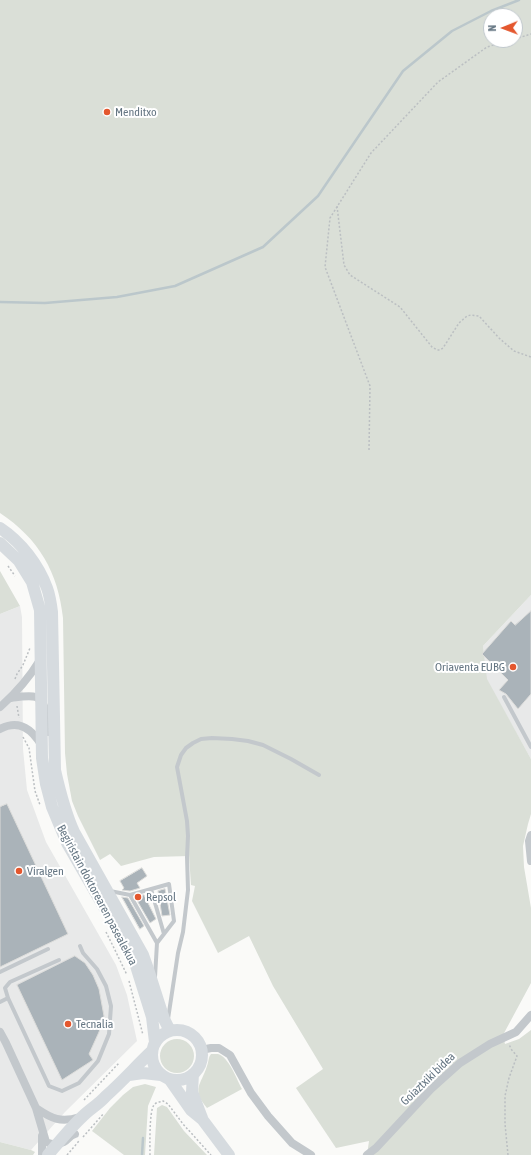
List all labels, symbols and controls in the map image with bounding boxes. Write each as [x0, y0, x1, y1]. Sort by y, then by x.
north arrow [483, 8, 523, 48]
text: N [486, 25, 498, 32]
place label: Menditxo [115, 105, 157, 119]
marker: Menditxo [102, 107, 112, 117]
place label: Oriaventa EUBG [435, 660, 505, 674]
marker: Oriaventa EUBG [508, 662, 518, 672]
street label: Begiristain doktorearen pasealekua [54, 822, 140, 968]
place label: Viralgen [27, 864, 64, 878]
marker: Viralgen [14, 866, 24, 876]
place label: Repsol [146, 890, 176, 904]
marker: Repsol [133, 892, 143, 902]
place label: Tecnalia [76, 1017, 113, 1031]
marker: Tecnalia [63, 1019, 73, 1029]
street label: Goiaztxiki bidea [398, 1049, 458, 1109]

